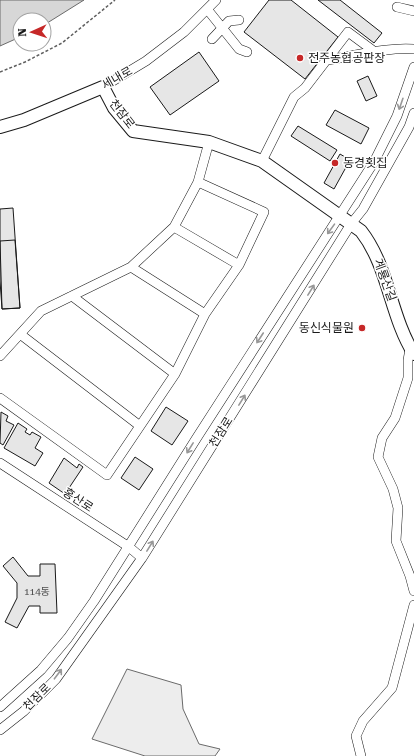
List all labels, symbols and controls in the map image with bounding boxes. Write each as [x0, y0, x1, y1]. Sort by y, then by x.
north arrow [12, 12, 52, 52]
text: N [16, 27, 29, 37]
place label: 전주농협공판장 [308, 51, 385, 65]
marker: 전주농협공판장 [295, 53, 305, 63]
street label: 세내로 [99, 64, 135, 92]
street label: 천잠로 [106, 97, 138, 131]
one-way arrow [397, 98, 405, 110]
place label: 동경횟집 [343, 156, 387, 170]
marker: 동경횟집 [330, 158, 340, 168]
one-way arrow [327, 224, 335, 235]
street label: 계룡산길 [371, 257, 399, 303]
one-way arrow [307, 285, 315, 296]
place label: 동신식물원 [299, 321, 354, 335]
marker: 동신식물원 [357, 323, 367, 333]
one-way arrow [256, 333, 264, 344]
one-way arrow [238, 394, 246, 406]
street label: 천잠로 [206, 414, 236, 450]
one-way arrow [186, 442, 194, 454]
street label: 홍산로 [60, 485, 96, 515]
one-way arrow [146, 540, 154, 551]
house number: 114동 [24, 586, 50, 597]
one-way arrow [54, 669, 63, 680]
street label: 천잠로 [20, 680, 54, 714]

